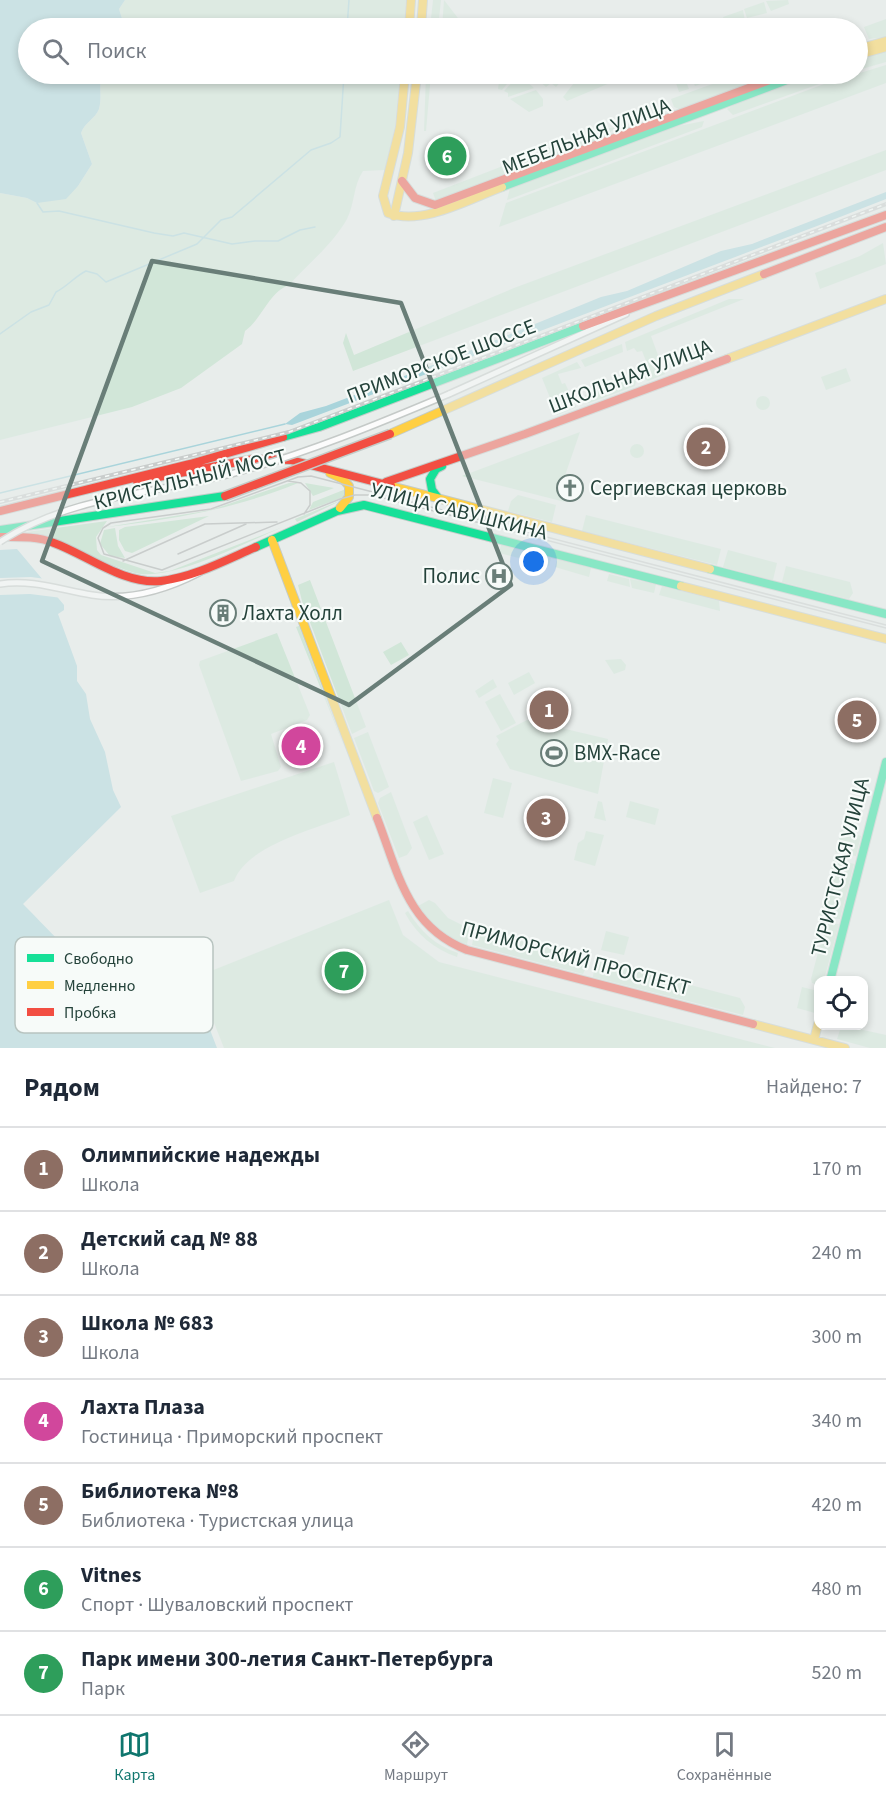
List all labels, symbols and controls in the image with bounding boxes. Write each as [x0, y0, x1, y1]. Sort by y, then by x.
search box [18, 18, 868, 84]
icon: search [39, 35, 72, 68]
text: Поиск [87, 35, 146, 67]
street label: МЕБЕЛЬНАЯ УЛИЦА [498, 90, 675, 182]
pin: 6 [428, 134, 466, 178]
street label: ПРИМОРСКОЕ ШОССЕ [342, 311, 540, 411]
street label: ШКОЛЬНАЯ УЛИЦА [544, 331, 716, 421]
pin: 2 [686, 424, 726, 470]
street label: КРИСТАЛЬНЫЙ МОСТ [91, 441, 289, 517]
church icon: Сергиевская церковь [555, 473, 585, 503]
place label: Сергиевская церковь [590, 473, 787, 503]
street label: УЛИЦА САВУШКИНА [367, 474, 551, 548]
your location [519, 547, 548, 576]
place label: Полис [422, 561, 480, 591]
hospital icon: Полис [484, 561, 514, 591]
building icon: Лахта Холл [208, 598, 238, 628]
place label: Лахта Холл [242, 598, 343, 628]
pin: 1 [530, 688, 568, 732]
pin: 5 [838, 698, 876, 742]
pin: 4 [282, 724, 320, 768]
sports icon: BMX-Race [539, 738, 569, 768]
place label: BMX-Race [574, 738, 660, 768]
street label: ТУРИСТСКАЯ УЛИЦА [803, 774, 877, 960]
pin: 3 [526, 796, 566, 840]
street label: ПРИМОРСКИЙ ПРОСПЕКТ [458, 913, 694, 1003]
legend [15, 937, 213, 1033]
text: Свободно [64, 948, 134, 970]
pin: 7 [324, 948, 364, 994]
text: Медленно [64, 975, 135, 997]
map controls [814, 976, 868, 1030]
button: locate [814, 976, 868, 1030]
text: Пробка [64, 1002, 116, 1024]
text: Рядом [24, 1069, 100, 1106]
text: Найдено: 7 [766, 1073, 862, 1101]
text: Олимпийские надежды [81, 1139, 320, 1171]
text: 1 [38, 1155, 49, 1183]
text: 170 m [812, 1155, 862, 1183]
text: Школа [81, 1171, 140, 1199]
text: Детский сад № 88 [81, 1223, 258, 1255]
text: 2 [38, 1239, 49, 1267]
text: 240 m [812, 1239, 862, 1267]
text: Школа [81, 1255, 140, 1283]
text: Школа № 683 [81, 1307, 214, 1339]
text: 3 [38, 1323, 49, 1351]
text: 300 m [812, 1323, 862, 1351]
text: Школа [81, 1339, 140, 1367]
text: Лахта Плаза [81, 1391, 205, 1423]
text: 4 [38, 1407, 49, 1435]
text: 340 m [812, 1407, 862, 1435]
text: Гостиница · Приморский проспект [81, 1423, 383, 1451]
text: Библиотека №8 [81, 1475, 239, 1507]
text: 5 [38, 1491, 49, 1519]
text: 420 m [812, 1491, 862, 1519]
text: Библиотека · Туристская улица [81, 1507, 354, 1535]
text: Vitnes [81, 1559, 141, 1591]
text: 6 [38, 1575, 49, 1603]
text: 480 m [812, 1575, 862, 1603]
text: Спорт · Шуваловский проспект [81, 1591, 353, 1619]
text: Парк имени 300-летия Санкт-Петербурга [81, 1643, 493, 1675]
text: 7 [38, 1659, 49, 1687]
text: 520 m [812, 1659, 862, 1687]
text: Парк [81, 1675, 125, 1703]
tab: Карта [114, 1728, 155, 1786]
tab: Маршрут [384, 1728, 448, 1786]
tab: Сохранённые [677, 1728, 772, 1786]

